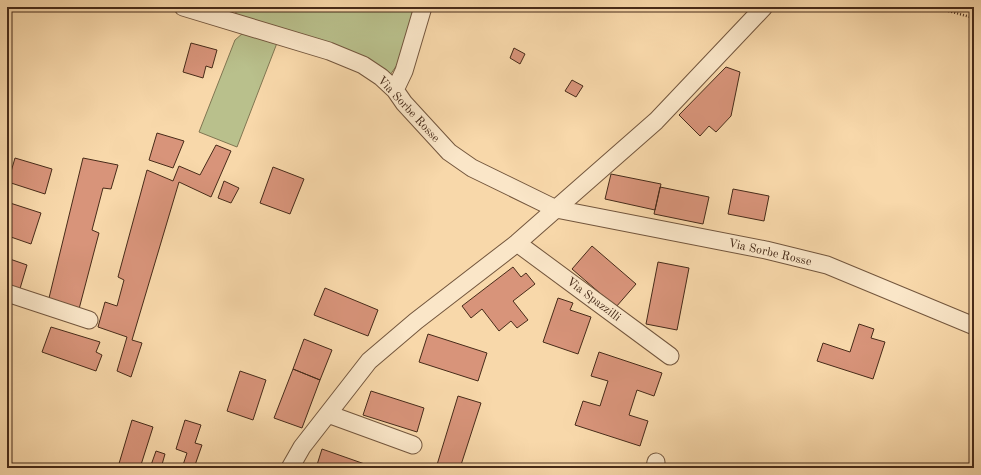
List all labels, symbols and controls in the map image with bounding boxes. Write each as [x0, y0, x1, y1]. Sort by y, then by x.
street label: Via Sorbe Rosse [375, 74, 442, 145]
street label: Via Sorbe Rosse [727, 238, 813, 268]
street label: Via Spazzilli [564, 276, 623, 324]

